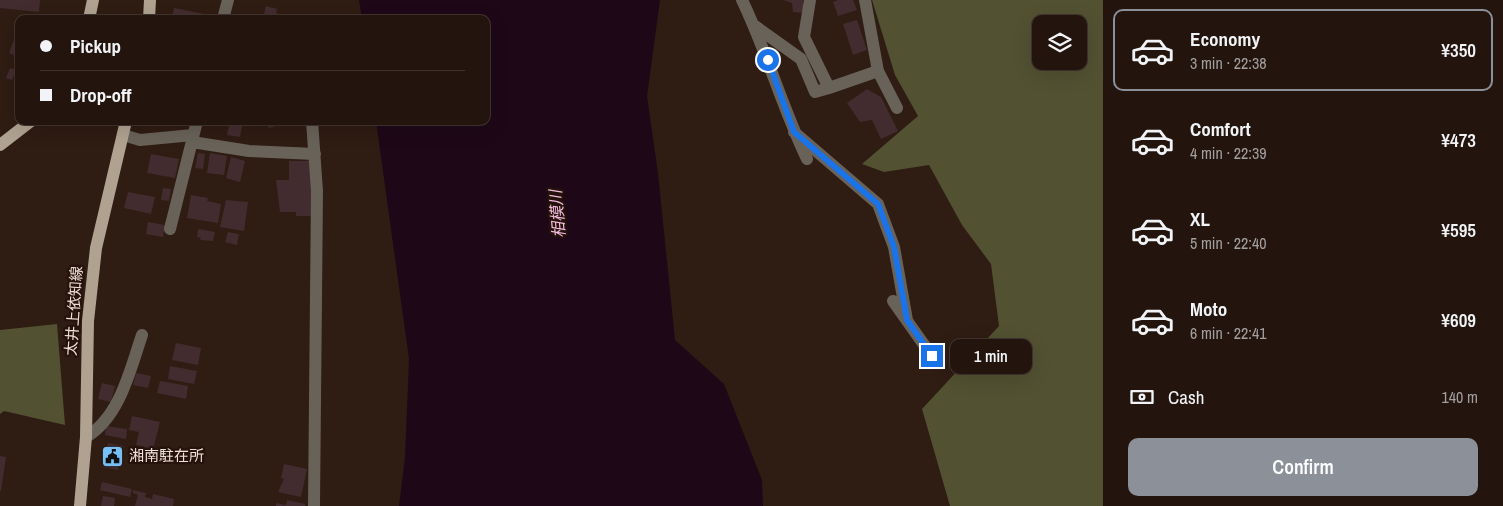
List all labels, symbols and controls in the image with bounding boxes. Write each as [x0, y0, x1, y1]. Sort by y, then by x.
map controls [1032, 15, 1087, 70]
button: layers [1032, 15, 1087, 70]
text: Economy [1190, 26, 1260, 52]
icon: car [1130, 28, 1175, 73]
text: Pickup [70, 33, 121, 59]
text: ¥350 [1441, 37, 1476, 63]
route start [757, 49, 779, 71]
text: 3 min · 22:38 [1190, 52, 1267, 74]
text: Drop-off [70, 82, 131, 108]
text: Comfort [1190, 116, 1251, 142]
icon: car [1130, 118, 1175, 163]
text: ¥473 [1441, 127, 1476, 153]
text: 4 min · 22:39 [1190, 142, 1267, 164]
water label: 相模川 [544, 187, 570, 239]
text: XL [1190, 206, 1210, 232]
icon: car [1130, 208, 1175, 253]
text: ¥595 [1441, 217, 1476, 243]
text: 5 min · 22:40 [1190, 232, 1267, 254]
street label: 太井上依知線 [60, 265, 87, 357]
text: Moto [1190, 296, 1227, 322]
icon: car [1130, 298, 1175, 343]
text: ¥609 [1441, 307, 1476, 333]
text: 6 min · 22:41 [1190, 322, 1267, 344]
callout: 1 min [950, 338, 1032, 374]
route end [921, 345, 943, 367]
text: 1 min [974, 345, 1008, 367]
icon: cash [1128, 383, 1156, 411]
text: Cash [1168, 384, 1204, 410]
text: 140 m [1442, 386, 1478, 408]
button: Confirm [1128, 438, 1478, 496]
public building icon: 湘南駐在所 [101, 444, 125, 468]
place label: 湘南駐在所 [129, 445, 204, 466]

